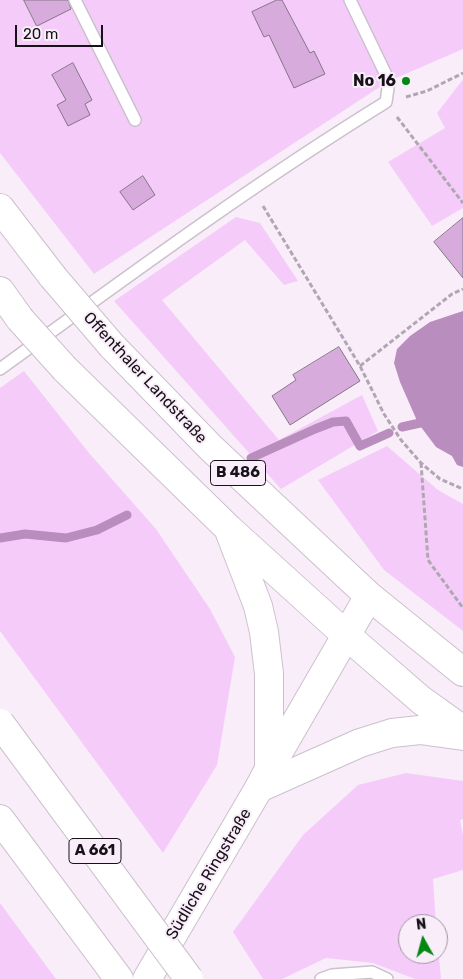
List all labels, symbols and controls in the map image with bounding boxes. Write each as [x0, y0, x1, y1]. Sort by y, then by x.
scale bar [18, 15, 105, 47]
text: 20 m [23, 25, 58, 43]
place label: No 16 [353, 71, 396, 91]
marker: No 16 [400, 75, 412, 87]
street label: Offenthaler Landstraße [79, 308, 211, 448]
road number: B 486 [210, 460, 266, 486]
street label: Südliche Ringstraße [162, 805, 256, 943]
road number: A 661 [69, 838, 121, 864]
north arrow [398, 914, 448, 964]
text: N [415, 916, 427, 934]

